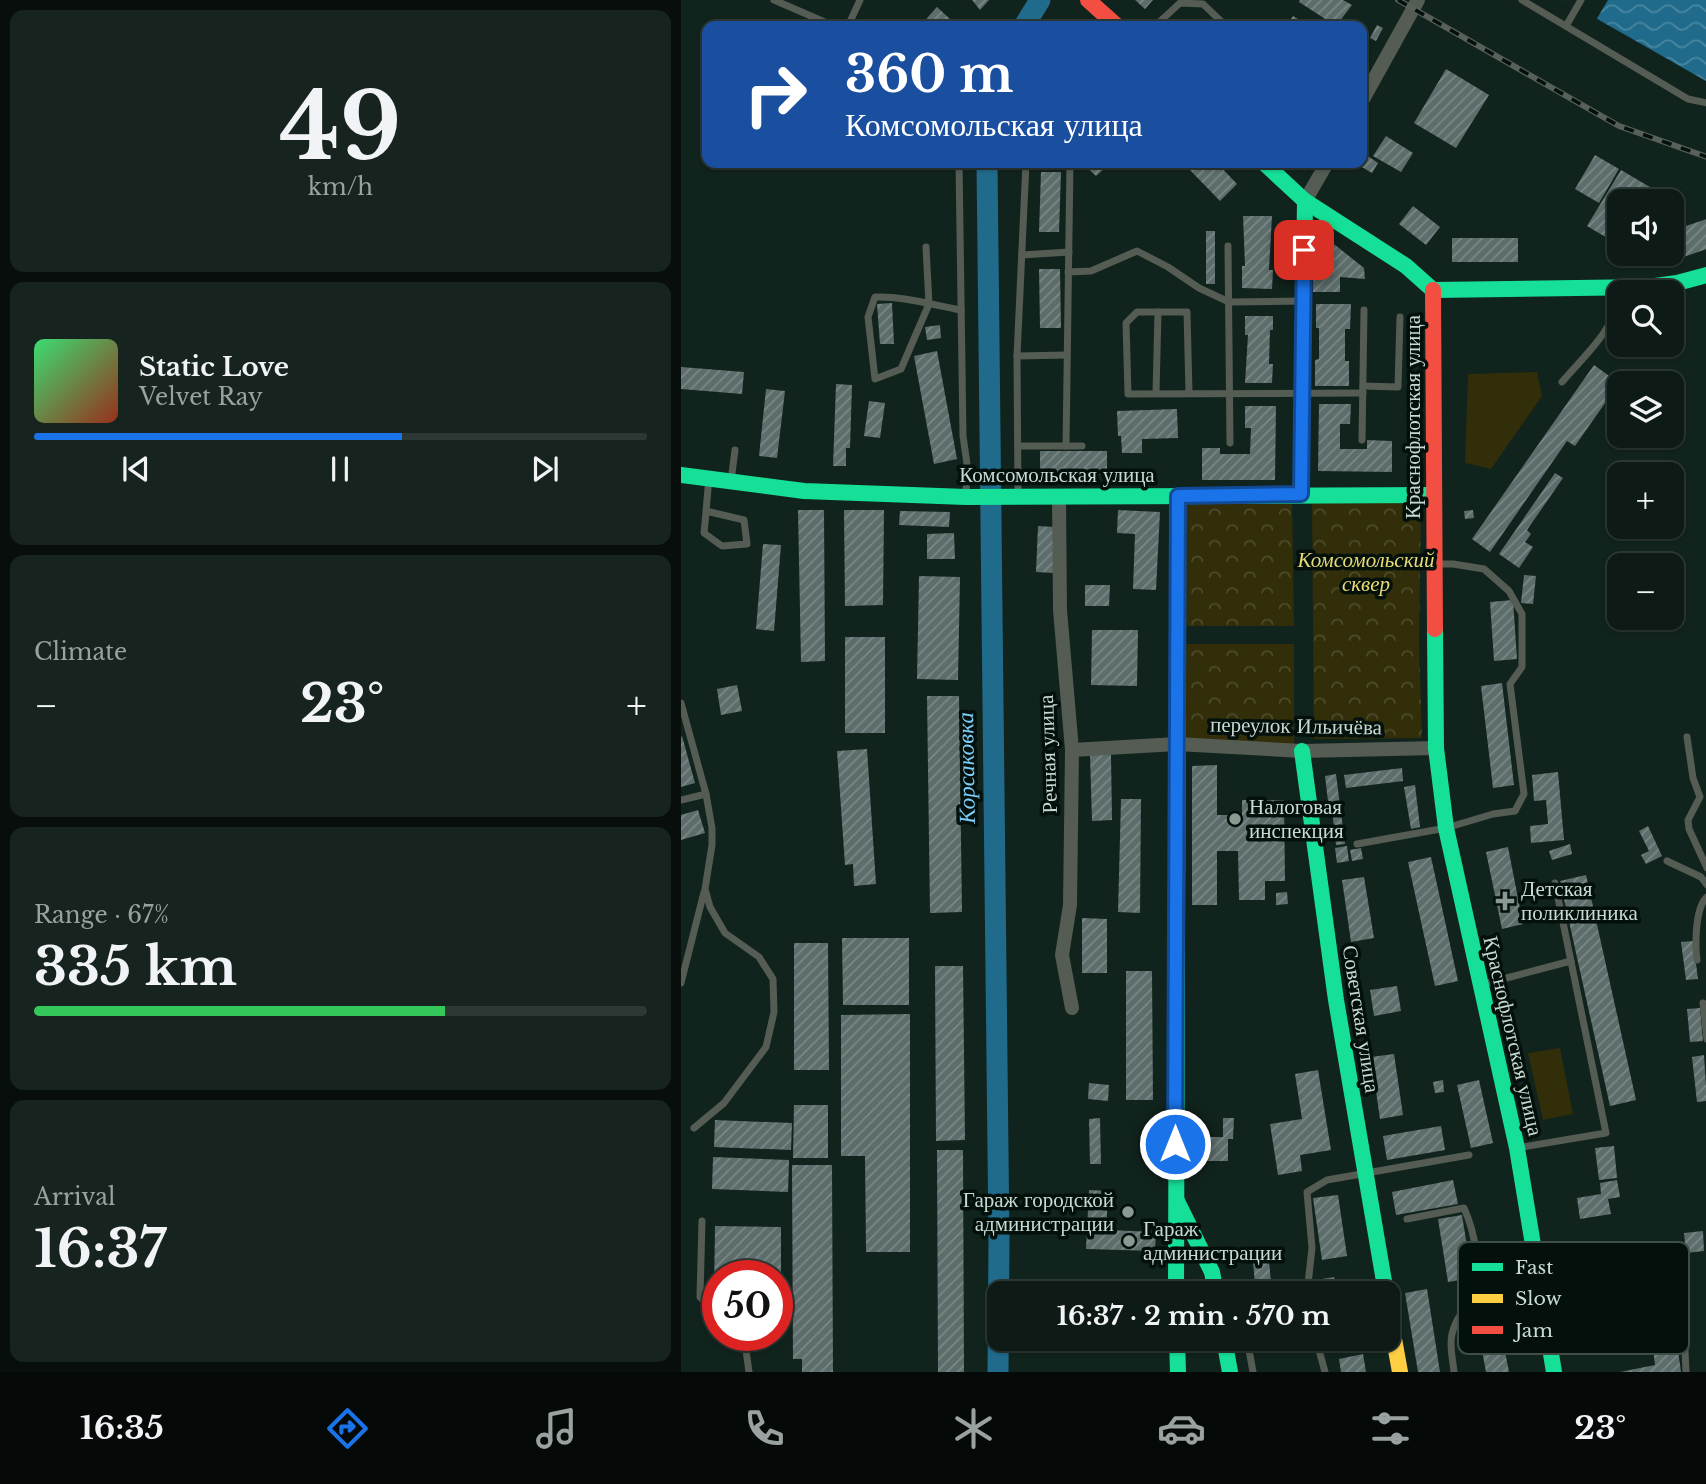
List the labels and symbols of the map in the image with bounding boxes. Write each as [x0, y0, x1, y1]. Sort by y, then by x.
pin [1274, 220, 1334, 280]
street label: Краснофлотская улица [1400, 314, 1426, 519]
street label: Комсомольская улица [959, 462, 1155, 488]
park label: Комсомольский сквер [1297, 547, 1435, 597]
street label: Речная улица [1033, 693, 1063, 814]
water label: Корсаковка [951, 712, 981, 825]
street label: переулок Ильичёва [1210, 712, 1383, 741]
place label: Налоговая инспекция [1249, 794, 1344, 844]
marker: Налоговая инспекция [1227, 811, 1243, 827]
place label: Детская поликлиника [1521, 876, 1638, 926]
marker: Детская поликлиника [1495, 891, 1515, 911]
street label: Краснофлотская улица [1477, 934, 1549, 1139]
street label: Советская улица [1336, 943, 1386, 1095]
position arrow [1138, 1107, 1212, 1181]
place label: Гараж городской администрации [963, 1187, 1114, 1237]
marker: Гараж городской администрации [1120, 1204, 1136, 1220]
place label: Гараж администрации [1143, 1216, 1282, 1266]
marker: Гараж администрации [1121, 1233, 1137, 1249]
legend [1458, 1242, 1689, 1354]
text: Fast [1515, 1256, 1554, 1279]
speed limit sign: 50 [702, 1260, 793, 1351]
text: Slow [1515, 1287, 1562, 1310]
text: Jam [1512, 1319, 1553, 1342]

